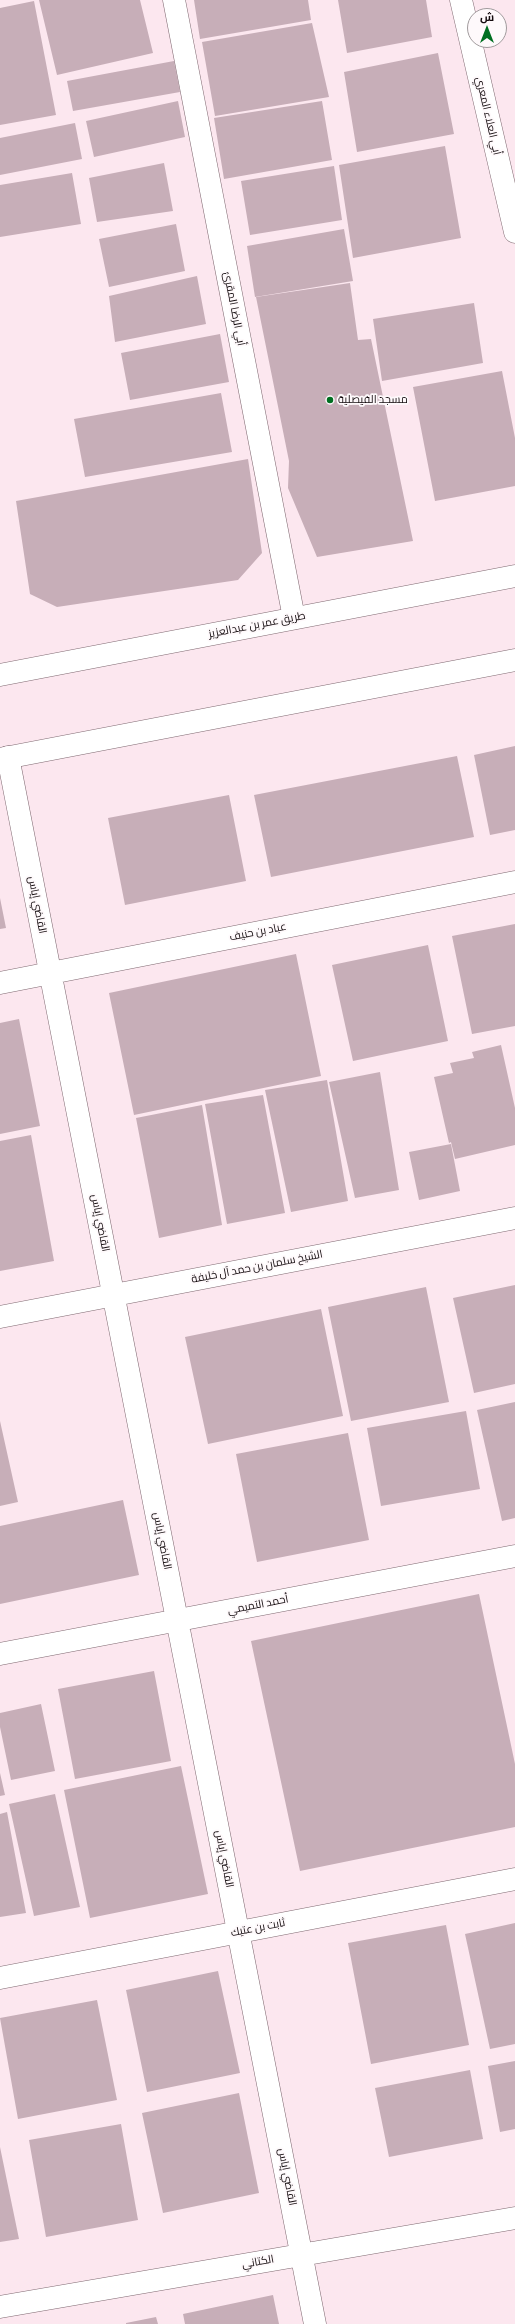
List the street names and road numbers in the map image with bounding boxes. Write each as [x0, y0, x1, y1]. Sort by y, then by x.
street label: أبي العلاء المعري [473, 76, 503, 156]
street label: أبي الرضا المقرئ [220, 271, 248, 347]
street label: طريق عمر بن عبدالعزيز [207, 609, 307, 641]
street label: القاضي إياس [25, 875, 49, 935]
street label: عباد بن حنيف [229, 920, 287, 944]
street label: القاضي إياس [88, 1193, 112, 1253]
street label: الشيخ سلمان بن حمد آل خليفة [190, 1248, 324, 1286]
street label: القاضي إياس [150, 1511, 174, 1571]
street label: أحمد التميمي [227, 1593, 289, 1617]
street label: القاضي إياس [212, 1829, 236, 1889]
street label: ثابت بن عتيك [230, 1916, 286, 1940]
street label: القاضي إياس [275, 2147, 299, 2207]
street label: الكتاني [241, 2253, 275, 2271]

